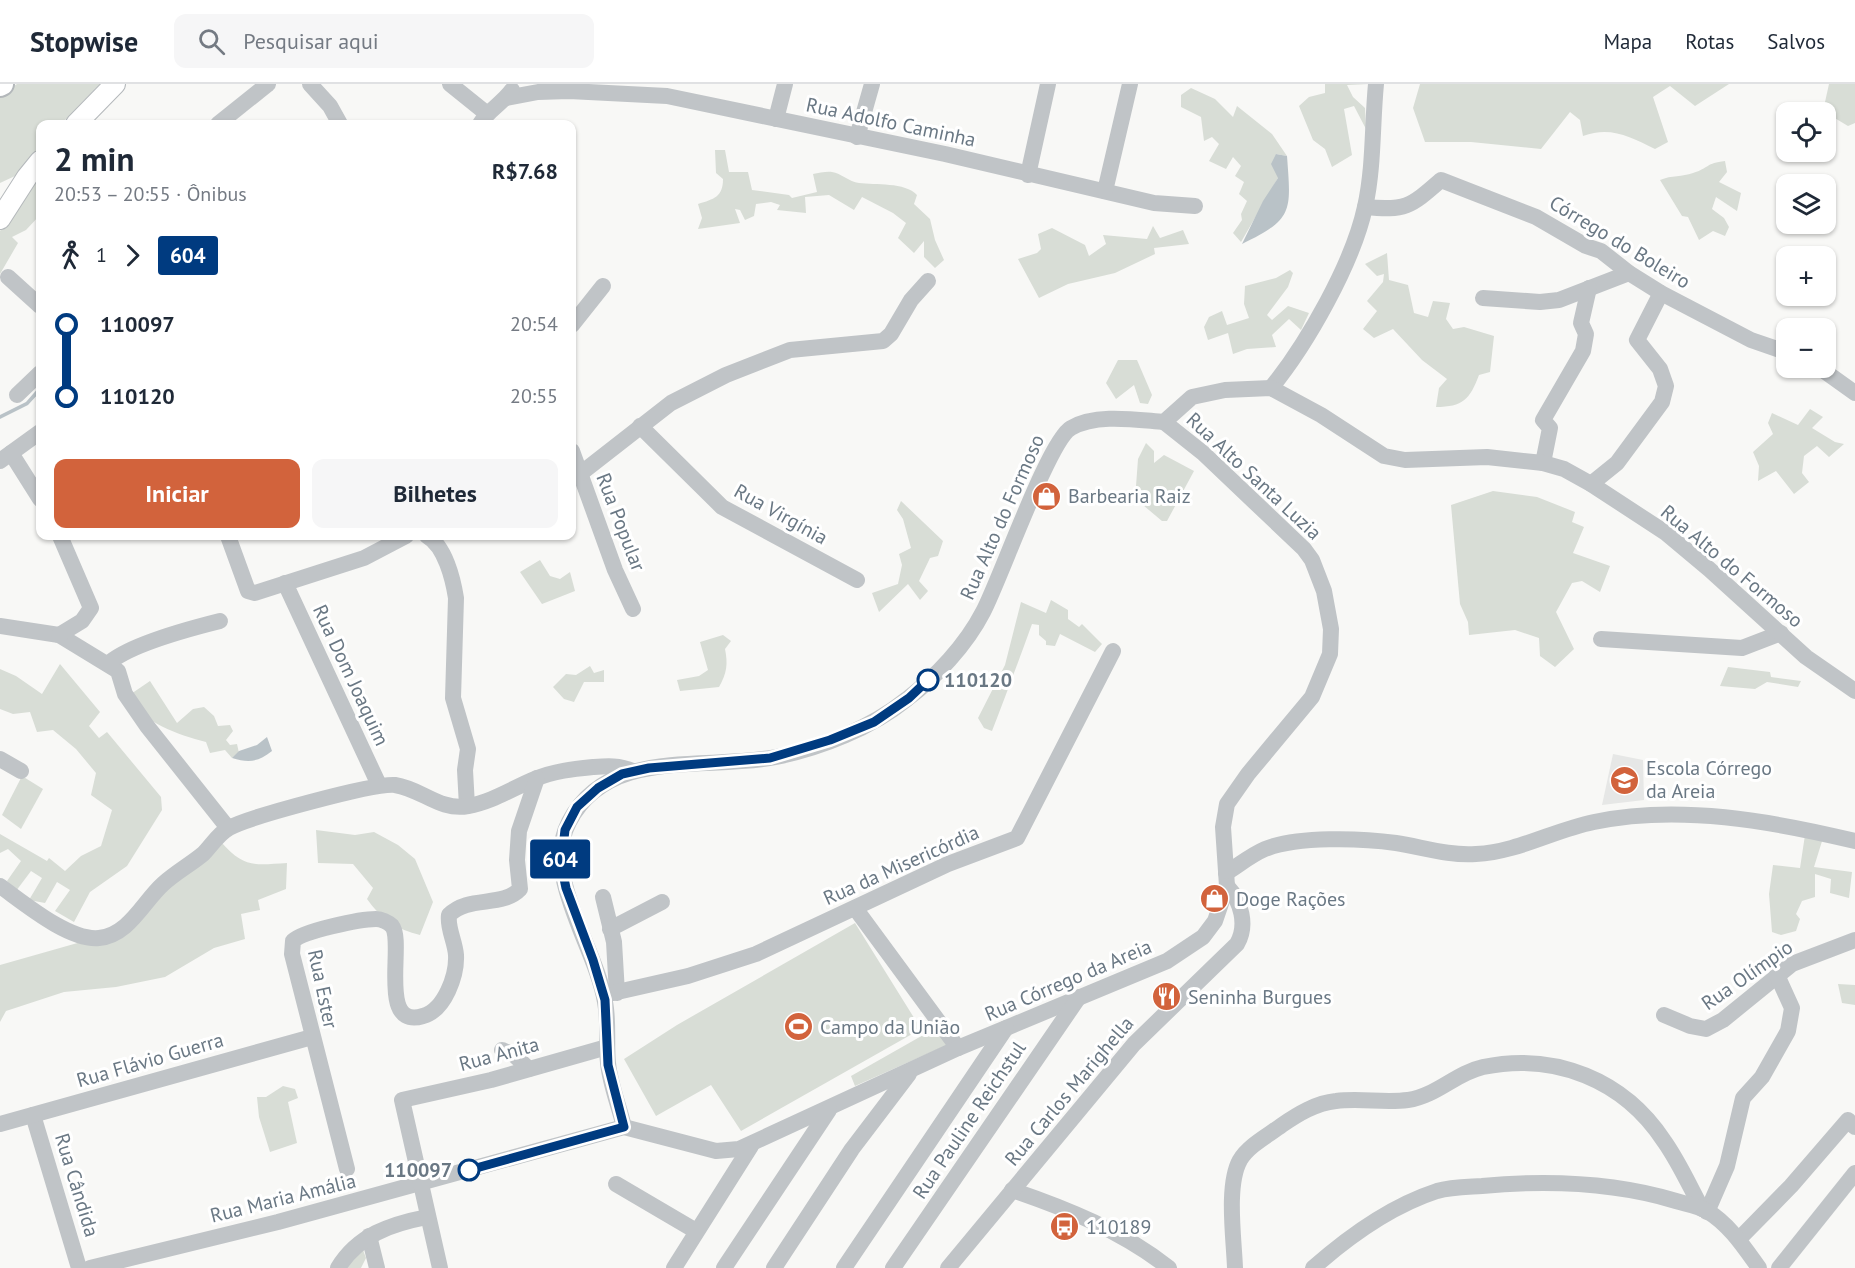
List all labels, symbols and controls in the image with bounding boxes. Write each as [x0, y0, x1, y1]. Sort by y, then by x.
search box [174, 14, 594, 68]
text: Stopwise [30, 23, 138, 60]
icon: search [195, 25, 228, 58]
text: Pesquisar aqui [243, 27, 379, 55]
text: Mapa [1603, 28, 1652, 55]
text: Rotas [1685, 28, 1734, 55]
text: Salvos [1767, 28, 1825, 55]
street label: Rua Adolfo Caminha [804, 91, 978, 153]
map controls [1776, 102, 1836, 378]
button: locate [1776, 102, 1836, 162]
text: 2 min [54, 137, 135, 180]
text: R$7.68 [492, 157, 558, 185]
button: layers [1776, 174, 1836, 234]
text: 20:53 – 20:55 · Ônibus [54, 181, 247, 207]
street label: Córrego do Boleiro [1545, 190, 1695, 294]
icon: walk [54, 239, 87, 272]
icon: forward [116, 239, 149, 272]
text: 1 [96, 242, 107, 268]
text: 604 [170, 242, 206, 269]
button: + [1776, 246, 1836, 306]
text: 110097 [100, 310, 175, 338]
text: 20:54 [510, 311, 558, 337]
button: − [1776, 318, 1836, 378]
text: 110120 [100, 382, 175, 410]
text: 20:55 [510, 383, 558, 409]
street label: Rua Alto Santa Luzia [1181, 407, 1327, 545]
street label: Rua Alto do Formoso [954, 430, 1050, 604]
button: Iniciar [54, 459, 300, 528]
button: Bilhetes [312, 459, 558, 528]
street label: Rua Popular [590, 469, 652, 575]
street label: Rua Virgínia [730, 478, 832, 550]
shop icon: Barbearia Raiz [1031, 480, 1063, 512]
place label: Barbearia Raiz [1068, 483, 1191, 509]
street label: Rua Alto do Formoso [1655, 499, 1809, 633]
street label: Rua Dom Joaquim [307, 600, 395, 750]
place label: 110120 [944, 667, 1012, 693]
marker: 110120 [917, 669, 939, 691]
place label: Escola Córrego da Areia [1646, 755, 1772, 804]
school or university icon: Escola Córrego da Areia [1609, 764, 1641, 796]
street label: Rua da Misericórdia [819, 819, 983, 911]
line badge: 604 [526, 840, 594, 878]
text: 604 [542, 846, 578, 873]
shop icon: Doge Rações [1199, 883, 1231, 915]
place label: Doge Rações [1236, 886, 1346, 912]
street label: Rua Córrego da Areia [981, 933, 1155, 1027]
street label: Rua Olímpio [1696, 934, 1798, 1016]
street label: Rua Ester [302, 947, 344, 1031]
restaurant icon: Seninha Burgues [1151, 981, 1183, 1013]
place label: Seninha Burgues [1188, 984, 1332, 1010]
sports icon: Campo da União [783, 1011, 815, 1043]
street label: Rua Carlos Marighella [999, 1011, 1139, 1171]
place label: Campo da União [820, 1014, 960, 1040]
street label: Rua Flávio Guerra [74, 1027, 226, 1093]
street label: Rua Anita [456, 1031, 542, 1077]
street label: Rua Pauline Reichstul [907, 1036, 1032, 1204]
street label: Rua Cândida [49, 1130, 105, 1240]
place label: 110097 [384, 1157, 452, 1183]
marker: 110097 [458, 1159, 480, 1181]
street label: Rua Maria Amália [207, 1167, 359, 1229]
bus stop icon: 110189 [1049, 1211, 1081, 1243]
place label: 110189 [1086, 1214, 1151, 1240]

